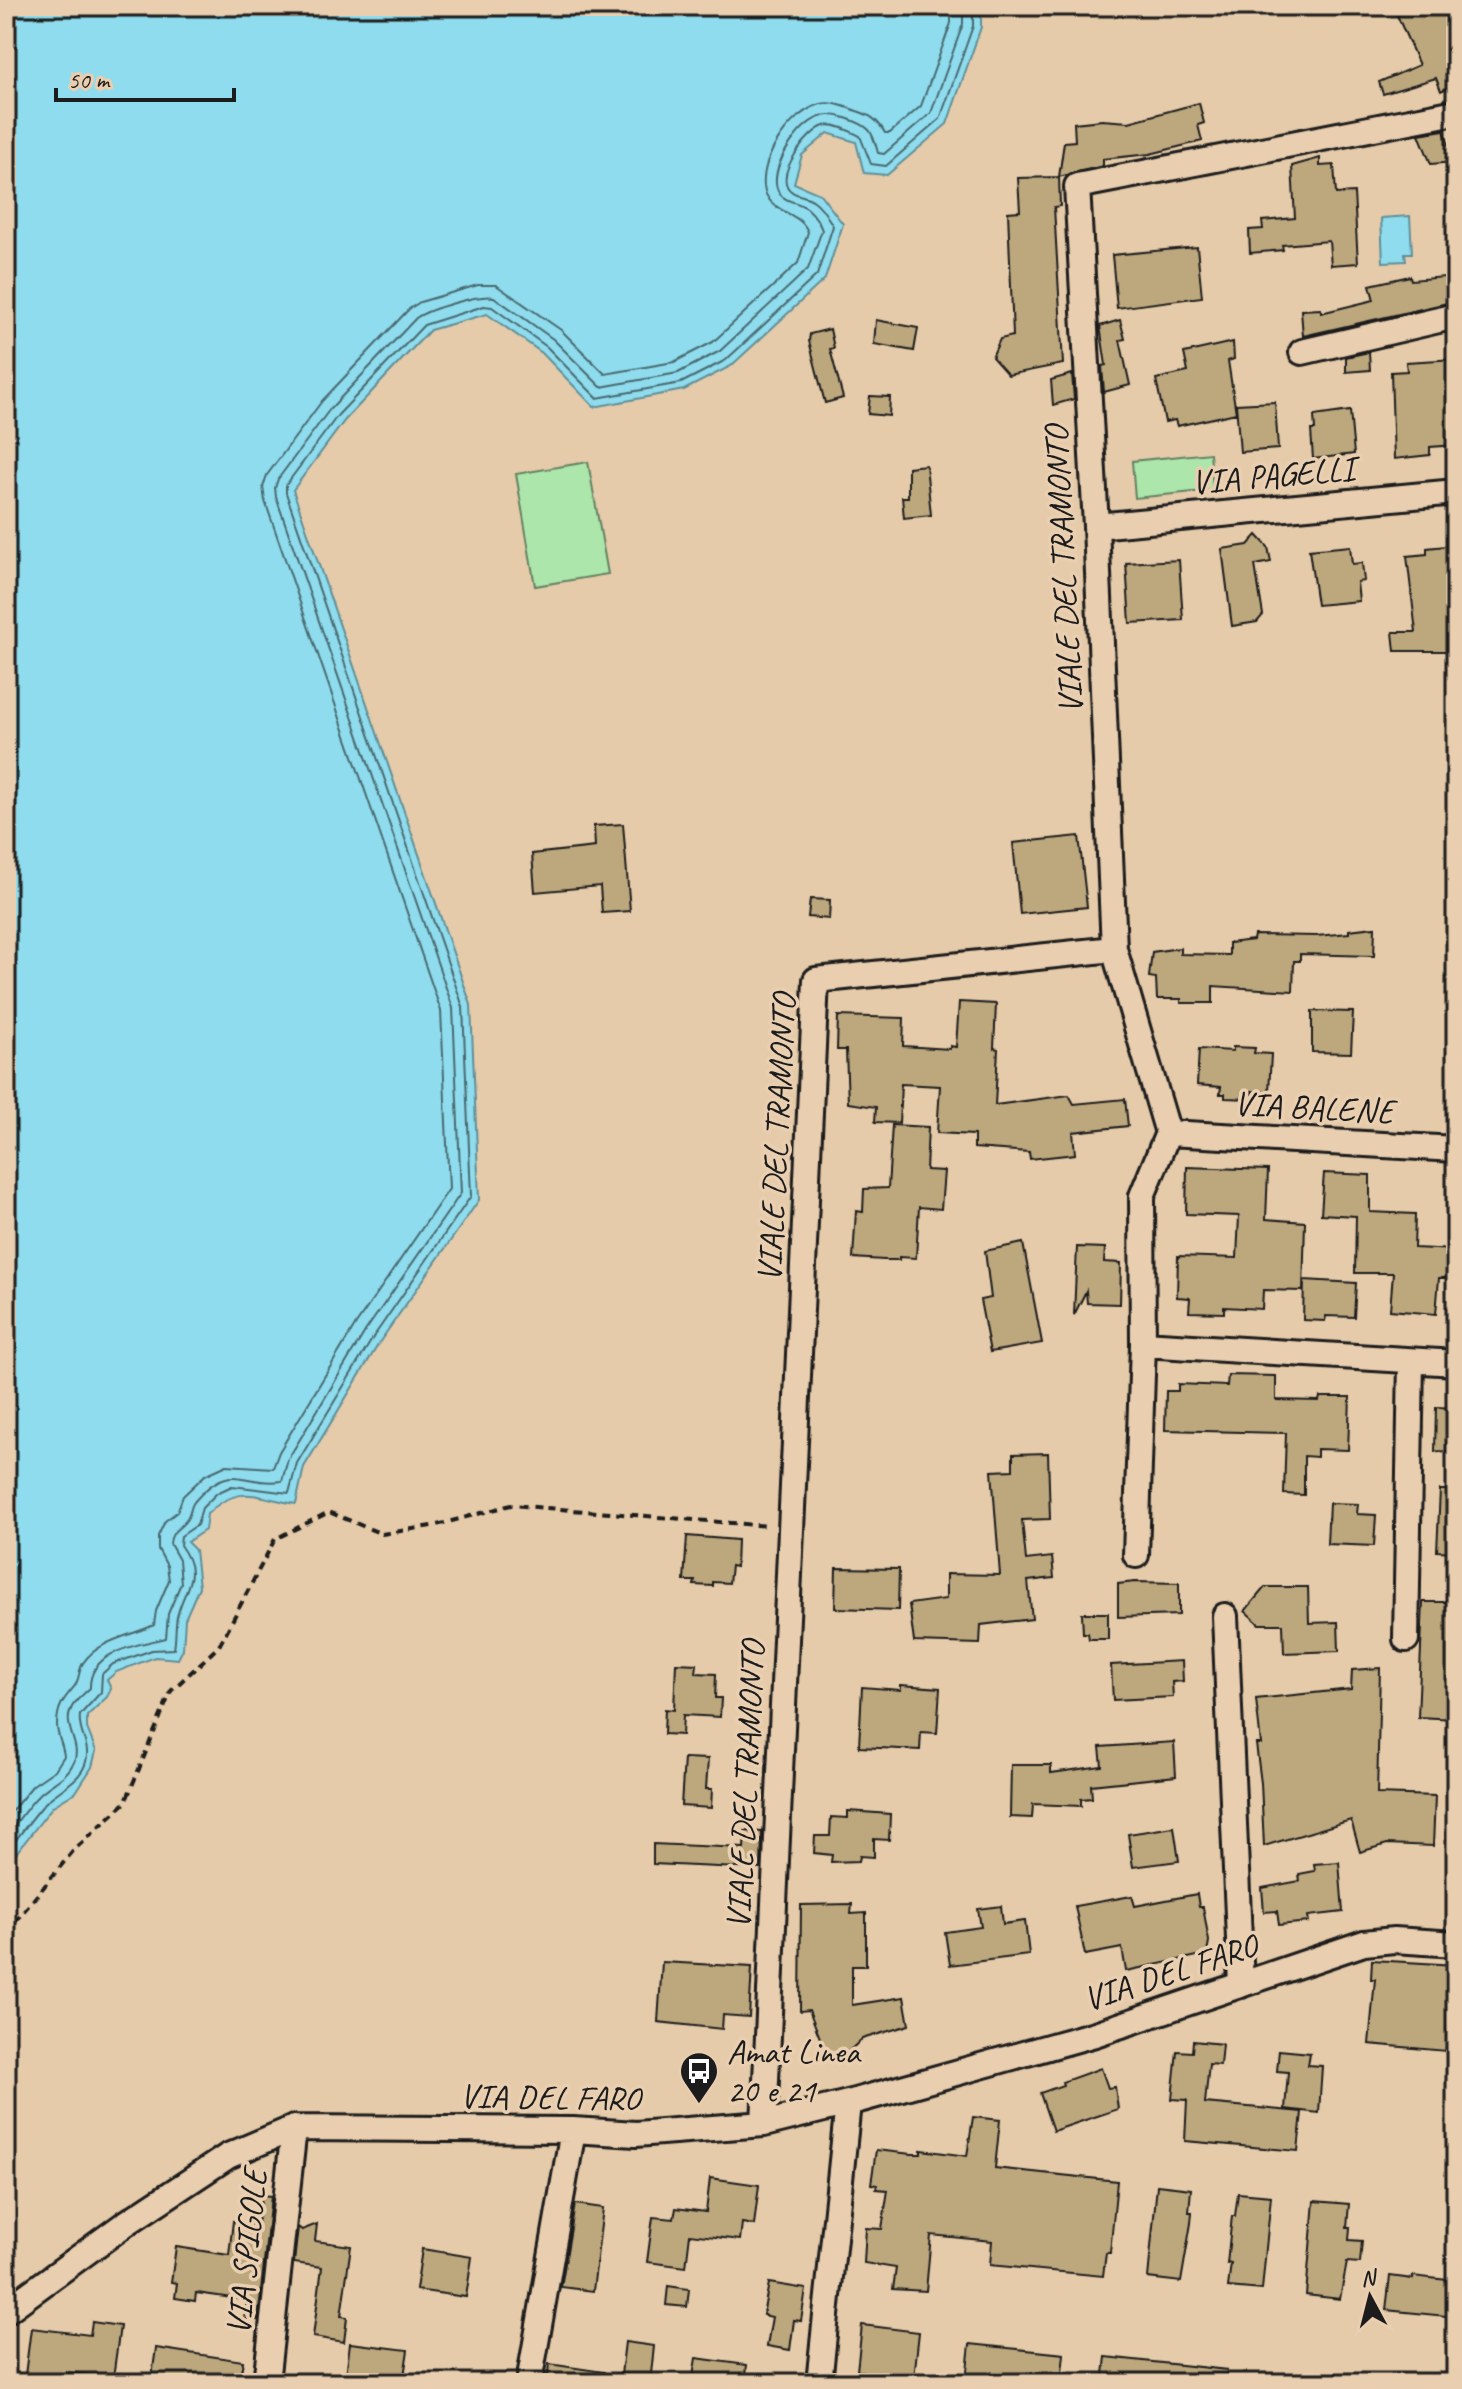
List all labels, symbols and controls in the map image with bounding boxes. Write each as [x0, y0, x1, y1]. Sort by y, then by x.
scale bar [56, 52, 234, 102]
text: 50 m [68, 65, 111, 95]
street label: VIALE DEL TRAMONTO [1034, 421, 1092, 715]
street label: VIA PAGELLI [1190, 446, 1364, 504]
street label: VIALE DEL TRAMONTO [747, 989, 805, 1283]
street label: VIA BALENE [1233, 1081, 1399, 1133]
street label: VIALE DEL TRAMONTO [716, 1636, 774, 1930]
street label: VIA DEL FARO [1078, 1923, 1265, 2020]
place label: Amat Linea 20 e 21 [727, 2030, 862, 2112]
bus stop icon: Amat Linea 20 e 21 [678, 2050, 720, 2105]
street label: VIA DEL FARO [460, 2074, 644, 2120]
street label: VIA SPIGOLE [216, 2163, 277, 2337]
north arrow [1330, 2257, 1410, 2337]
text: N [1359, 2263, 1380, 2293]

